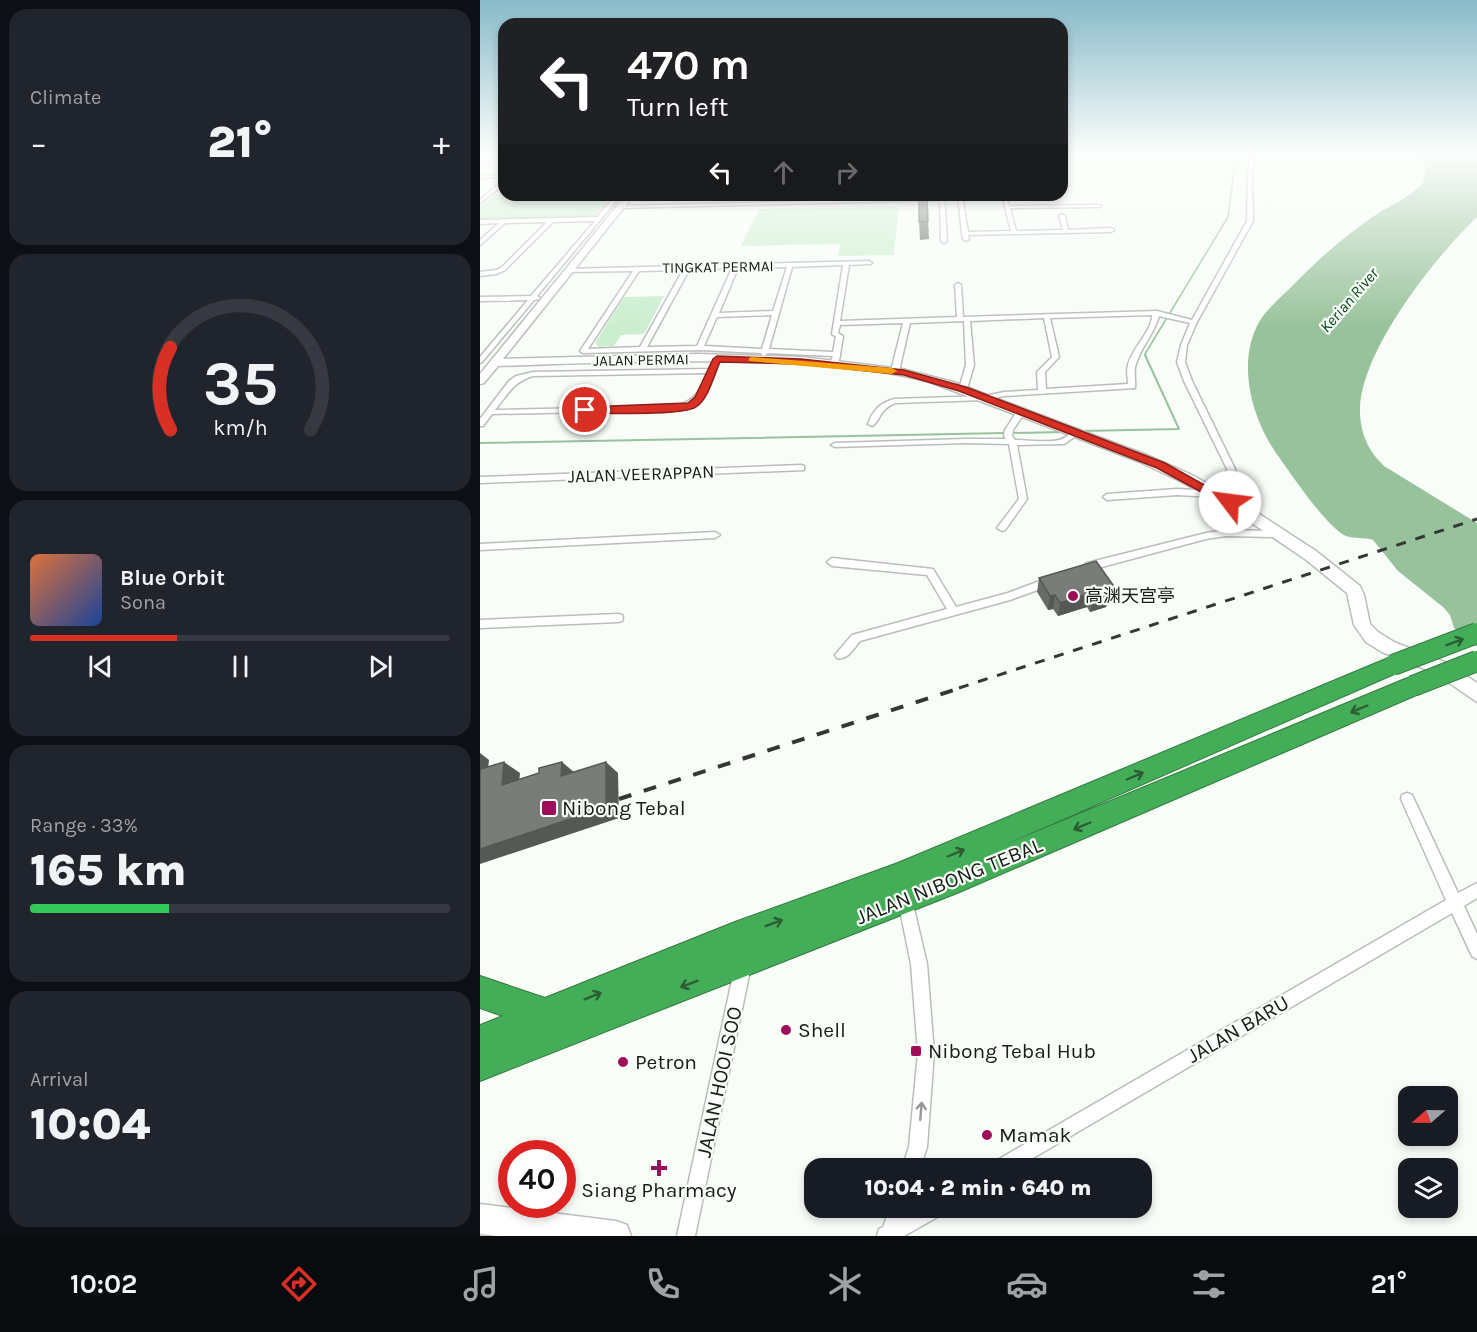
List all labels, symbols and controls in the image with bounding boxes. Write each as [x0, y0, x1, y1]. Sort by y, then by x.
text: 470 m [627, 40, 750, 90]
icon: left [528, 42, 606, 120]
text: Climate [30, 86, 101, 109]
text: Turn left [627, 91, 728, 123]
text: 21° [207, 116, 273, 168]
text: − [30, 124, 47, 162]
text: + [433, 124, 450, 162]
icon: left [704, 156, 737, 189]
icon: ahead [767, 156, 800, 189]
icon: right [830, 156, 863, 189]
street label: TINGKAT PERMAI [662, 257, 774, 277]
water label: Kerian River [1316, 263, 1383, 336]
text: 35 [202, 347, 278, 420]
street label: JALAN PERMAI [593, 350, 689, 370]
pin [559, 384, 610, 435]
icon: arrive [568, 393, 601, 426]
text: km/h [213, 415, 267, 440]
street label: JALAN VEERAPPAN [567, 460, 715, 488]
position arrow [1198, 470, 1262, 534]
text: Blue Orbit [120, 565, 225, 591]
place label: 高渊天宫亭 [1085, 585, 1175, 607]
marker: 高渊天宫亭 [1066, 589, 1080, 603]
text: Sona [120, 591, 166, 614]
one-way arrow [1445, 635, 1463, 646]
icon: previous [84, 650, 117, 683]
icon: pause [224, 650, 257, 683]
icon: next [364, 650, 397, 683]
one-way arrow [1350, 704, 1369, 715]
one-way arrow [1125, 770, 1143, 781]
place label: Nibong Tebal [562, 796, 686, 820]
marker: Nibong Tebal [540, 799, 558, 817]
text: Range · 33% [30, 814, 138, 837]
one-way arrow [1074, 821, 1092, 832]
street label: JALAN NIBONG TEBAL [852, 833, 1046, 929]
text: 165 km [30, 844, 187, 896]
one-way arrow [946, 847, 964, 858]
one-way arrow [764, 917, 783, 928]
one-way arrow [680, 980, 699, 991]
one-way arrow [583, 990, 602, 1001]
street label: JALAN BARU [1183, 990, 1293, 1068]
street label: JALAN HOOI SOO [691, 1004, 747, 1160]
place label: Shell [798, 1018, 846, 1042]
marker: Shell [779, 1023, 793, 1037]
place label: Nibong Tebal Hub [928, 1039, 1096, 1063]
marker: Nibong Tebal Hub [909, 1044, 923, 1058]
place label: Petron [635, 1050, 697, 1074]
marker: Petron [616, 1055, 630, 1069]
text: Arrival [30, 1068, 89, 1091]
north arrow [1398, 1086, 1458, 1146]
map controls [1398, 1086, 1458, 1218]
text: 10:04 [30, 1098, 150, 1150]
one-way arrow [916, 1102, 927, 1122]
place label: Mamak [999, 1123, 1072, 1147]
marker: Mamak [980, 1128, 994, 1142]
speed limit sign: 40 [498, 1140, 576, 1218]
button: layers [1398, 1158, 1458, 1218]
marker: Siang Pharmacy [652, 1161, 666, 1175]
text: 10:04 · 2 min · 640 m [865, 1175, 1091, 1201]
place label: Siang Pharmacy [581, 1178, 737, 1202]
icon: directions [278, 1263, 320, 1305]
icon: music [460, 1263, 502, 1305]
icon: phone [642, 1263, 684, 1305]
icon: climate [824, 1263, 866, 1305]
icon: car [1006, 1263, 1048, 1305]
icon: filters [1188, 1263, 1230, 1305]
text: 10:02 [70, 1268, 137, 1300]
text: 21° [1370, 1268, 1407, 1300]

